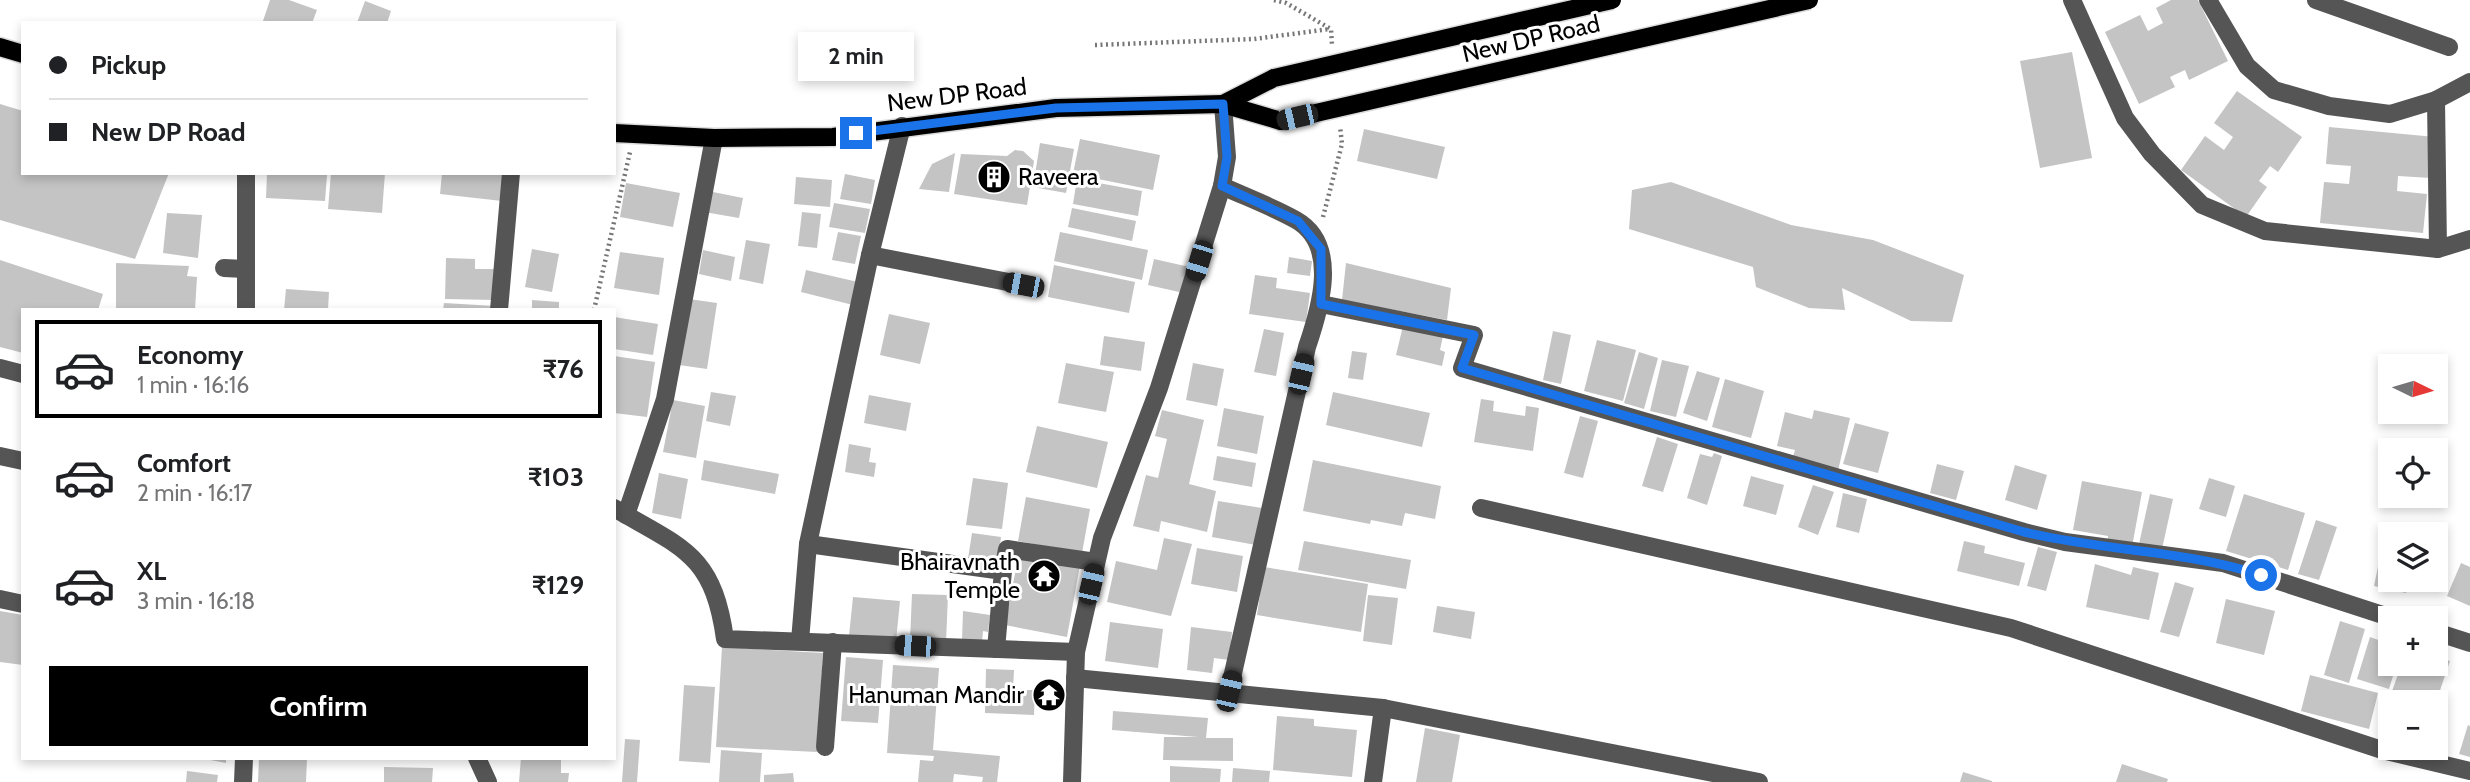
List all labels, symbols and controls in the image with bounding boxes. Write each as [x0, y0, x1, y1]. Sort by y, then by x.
street label: New DP Road [1459, 9, 1602, 68]
callout: 2 min [798, 32, 914, 80]
text: 2 min [828, 42, 884, 70]
text: Pickup [91, 49, 166, 81]
street label: New DP Road [886, 72, 1028, 117]
car [1275, 102, 1320, 132]
text: New DP Road [91, 116, 246, 148]
route end [840, 117, 872, 149]
building icon: Raveera [975, 158, 1013, 196]
place label: Raveera [1018, 162, 1099, 191]
car [1183, 238, 1216, 284]
car [1001, 271, 1046, 299]
icon: car [53, 338, 116, 401]
text: Economy [137, 339, 243, 371]
car [1287, 351, 1316, 397]
text: ₹76 [543, 353, 584, 385]
north arrow [2378, 354, 2448, 424]
map controls [2378, 354, 2448, 760]
text: 1 min · 16:16 [137, 371, 249, 399]
button: locate [2378, 438, 2448, 508]
icon: car [53, 446, 116, 509]
text: Comfort [137, 447, 231, 479]
text: ₹103 [528, 461, 584, 493]
text: 2 min · 16:17 [137, 479, 252, 507]
button: layers [2378, 522, 2448, 592]
place label: Bhairavnath Temple [900, 547, 1020, 604]
icon: car [53, 554, 116, 617]
text: XL [137, 555, 166, 587]
temple icon: Bhairavnath Temple [1025, 557, 1063, 595]
route start [2245, 559, 2277, 591]
car [1077, 561, 1106, 607]
text: ₹129 [532, 569, 584, 601]
text: 3 min · 16:18 [137, 587, 255, 615]
button: + [2378, 606, 2448, 676]
car [894, 634, 937, 658]
button: Confirm [49, 666, 588, 746]
car [1215, 668, 1244, 714]
temple icon: Hanuman Mandir [1030, 676, 1068, 714]
place label: Hanuman Mandir [848, 680, 1024, 709]
button: − [2378, 690, 2448, 760]

